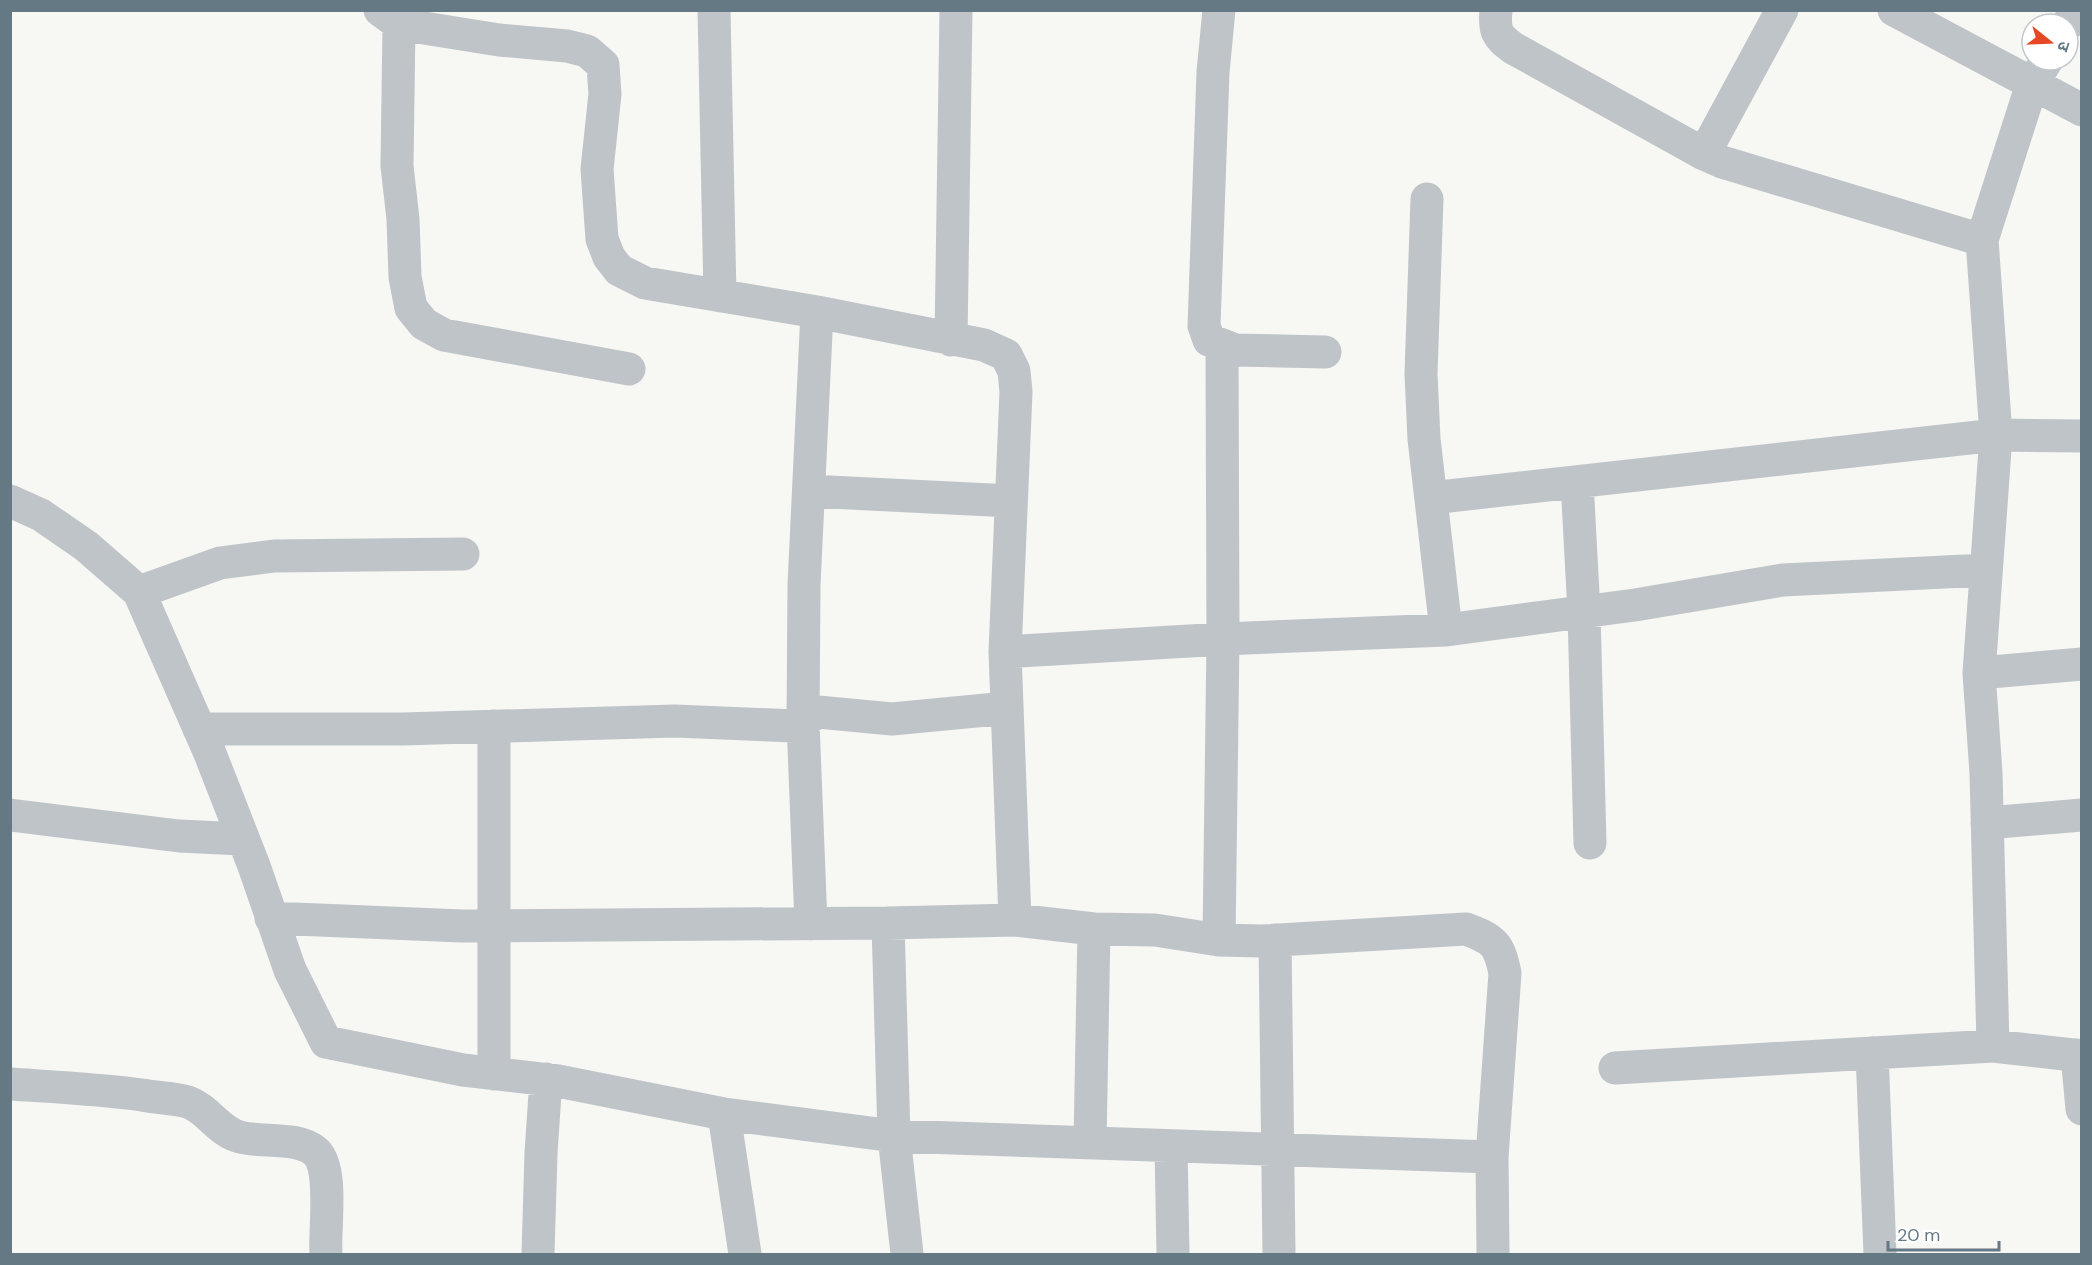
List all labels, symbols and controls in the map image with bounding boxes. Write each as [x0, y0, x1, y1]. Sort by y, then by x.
north arrow [2020, 12, 2080, 72]
text: उ [2052, 39, 2075, 55]
scale bar [1888, 1214, 1999, 1252]
text: 20 m [1897, 1223, 1940, 1247]

